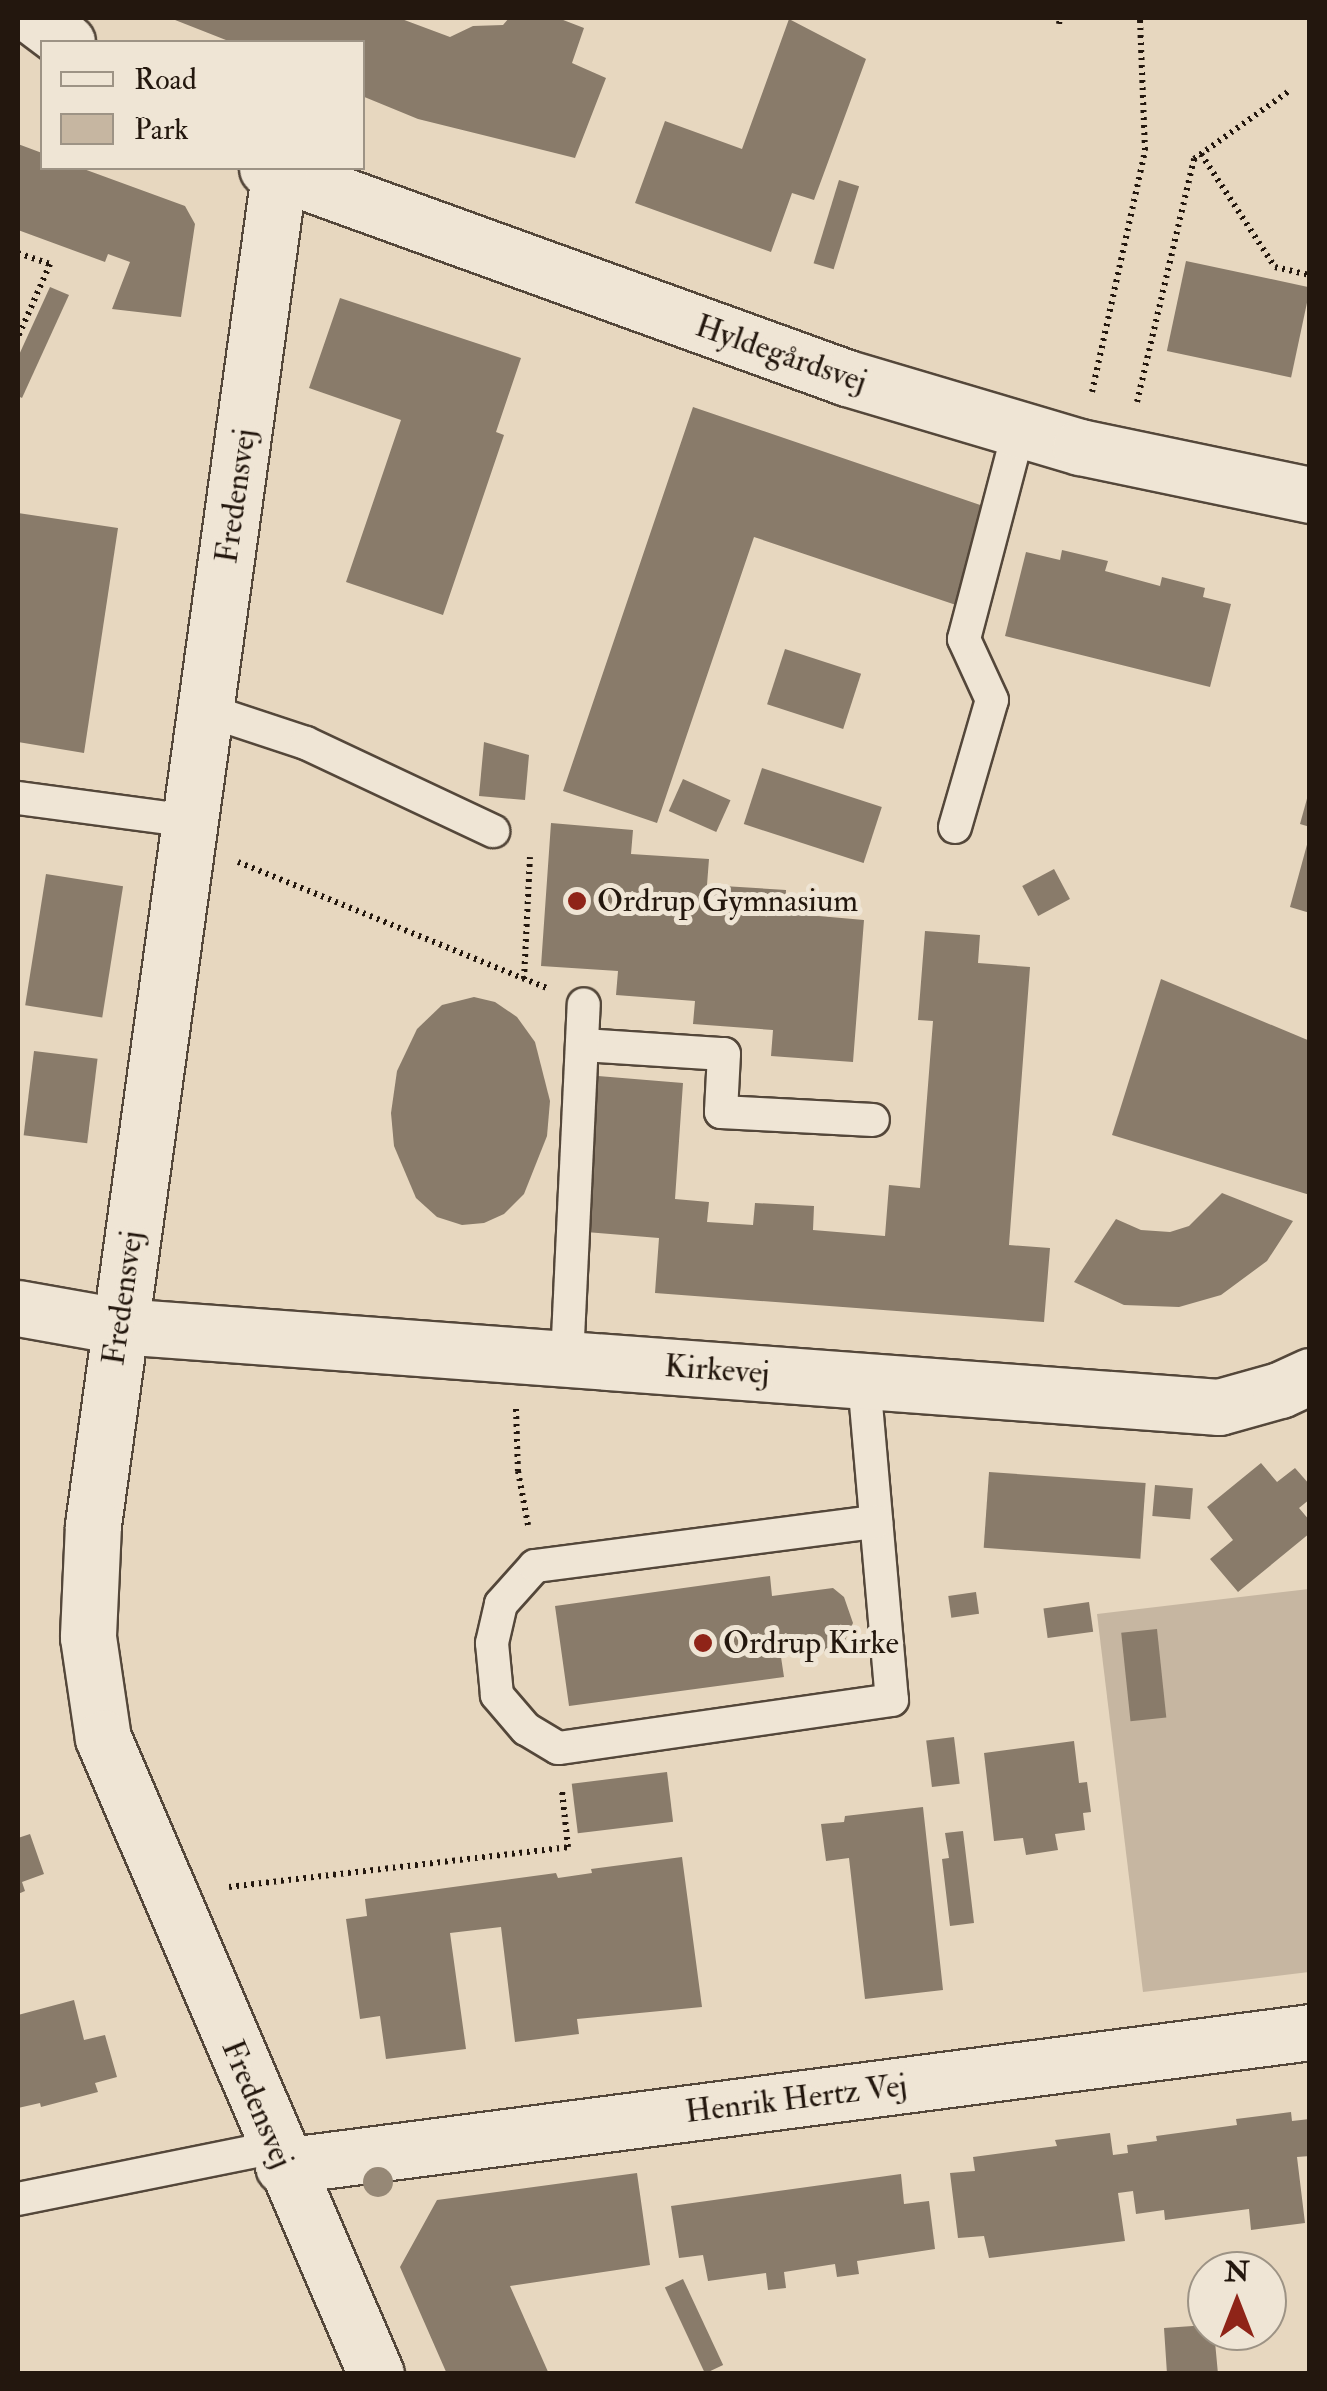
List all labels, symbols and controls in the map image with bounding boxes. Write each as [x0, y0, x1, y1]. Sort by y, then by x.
legend [40, 40, 365, 170]
text: Road [134, 61, 197, 98]
text: Park [134, 111, 189, 148]
street label: Hyldegårdsvej [690, 307, 872, 401]
street label: Fredensvej [208, 426, 264, 566]
place label: Ordrup Gymnasium [597, 882, 858, 920]
marker: Ordrup Gymnasium [566, 890, 588, 912]
street label: Fredensvej [95, 1228, 151, 1368]
street label: Kirkevej [663, 1347, 771, 1393]
place label: Ordrup Kirke [723, 1624, 899, 1662]
marker: Ordrup Kirke [692, 1632, 714, 1654]
street label: Fredensvej [213, 2034, 301, 2174]
street label: Henrik Hertz Vej [683, 2066, 909, 2132]
north arrow [1187, 2251, 1287, 2351]
text: N [1224, 2255, 1250, 2290]

